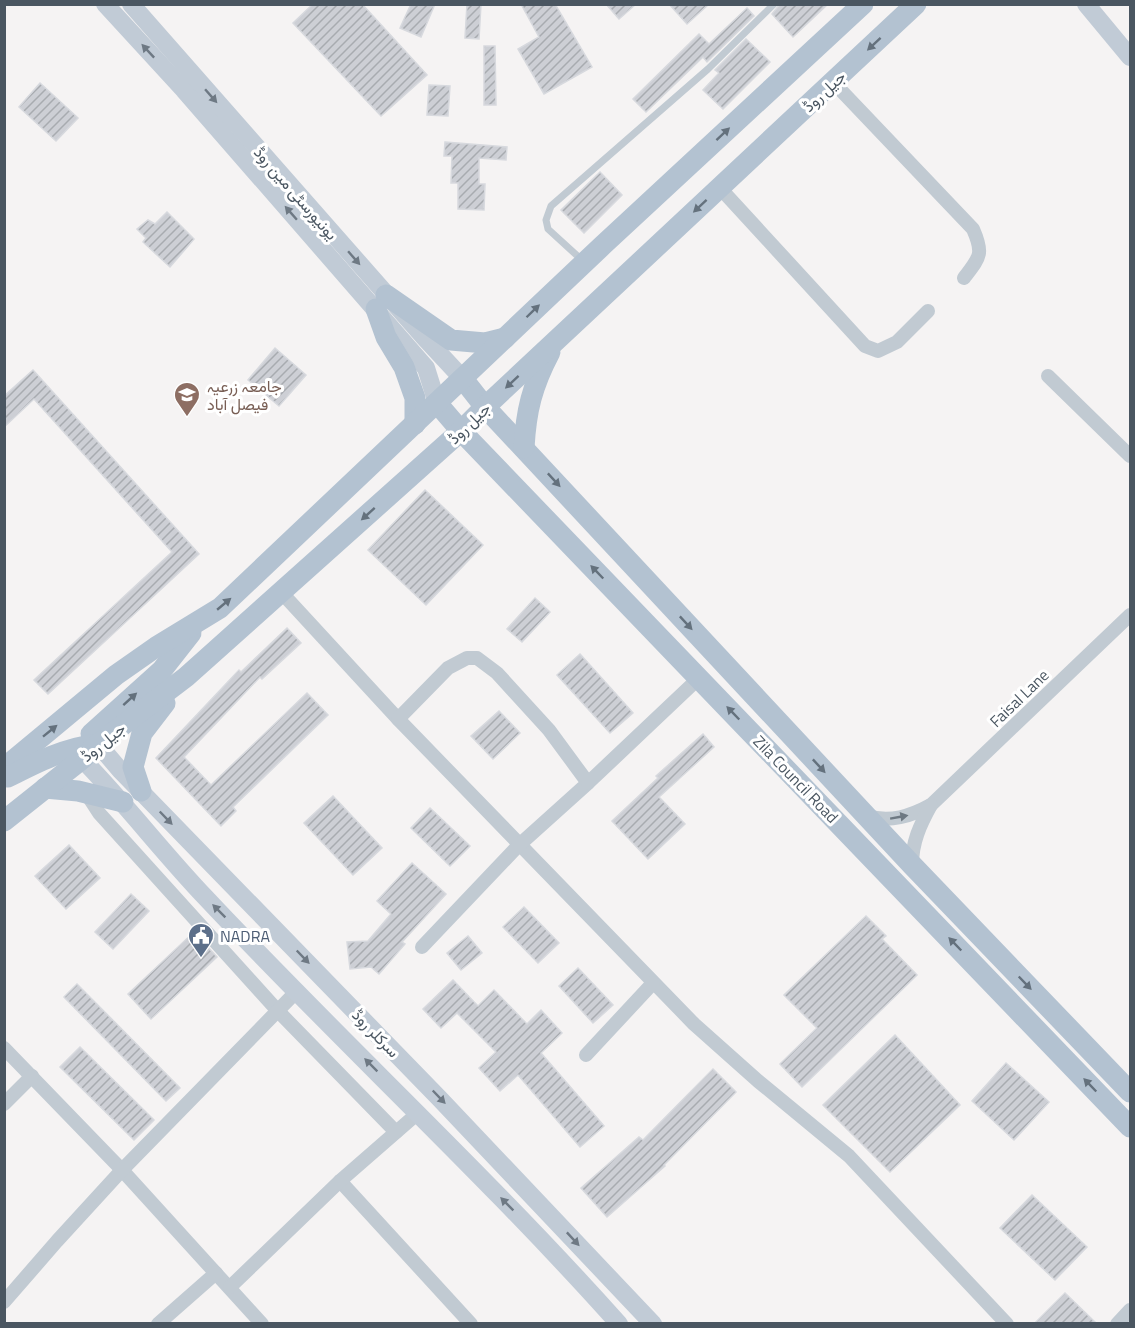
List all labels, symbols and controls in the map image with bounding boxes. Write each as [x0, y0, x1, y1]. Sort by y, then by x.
one-way arrow [867, 37, 881, 51]
one-way arrow [141, 43, 155, 58]
street label: جیل روڈ [797, 65, 851, 117]
one-way arrow [204, 88, 217, 103]
one-way arrow [716, 127, 731, 141]
street label: یونیورسٹی مین روڈ [248, 141, 344, 245]
one-way arrow [693, 199, 708, 213]
one-way arrow [285, 205, 298, 220]
one-way arrow [347, 250, 360, 265]
one-way arrow [526, 305, 540, 319]
place label: جامعہ زرعیہ فیصل آباد [207, 374, 282, 416]
one-way arrow [504, 375, 519, 389]
school or university icon: جامعہ زرعیہ فیصل آباد [172, 380, 202, 418]
street label: جیل روڈ [442, 396, 496, 449]
one-way arrow [546, 473, 560, 487]
one-way arrow [361, 507, 376, 520]
one-way arrow [591, 566, 605, 580]
one-way arrow [216, 598, 231, 611]
one-way arrow [679, 616, 693, 630]
street label: Faisal Lane [984, 664, 1054, 732]
one-way arrow [122, 692, 137, 706]
one-way arrow [726, 705, 740, 720]
street label: جیل روڈ [76, 716, 131, 767]
one-way arrow [42, 725, 57, 738]
street label: Zila Council Road [748, 730, 844, 828]
one-way arrow [812, 758, 826, 772]
one-way arrow [159, 810, 173, 824]
one-way arrow [890, 812, 909, 821]
one-way arrow [212, 904, 226, 918]
public building icon: NADRA [186, 921, 216, 959]
place label: NADRA [220, 924, 270, 948]
one-way arrow [948, 937, 962, 952]
one-way arrow [295, 950, 309, 964]
one-way arrow [1018, 975, 1031, 990]
street label: سرکلر روڈ [347, 1003, 405, 1063]
one-way arrow [364, 1058, 378, 1072]
one-way arrow [1083, 1077, 1097, 1092]
one-way arrow [431, 1089, 445, 1103]
one-way arrow [501, 1197, 515, 1211]
one-way arrow [565, 1231, 579, 1245]

